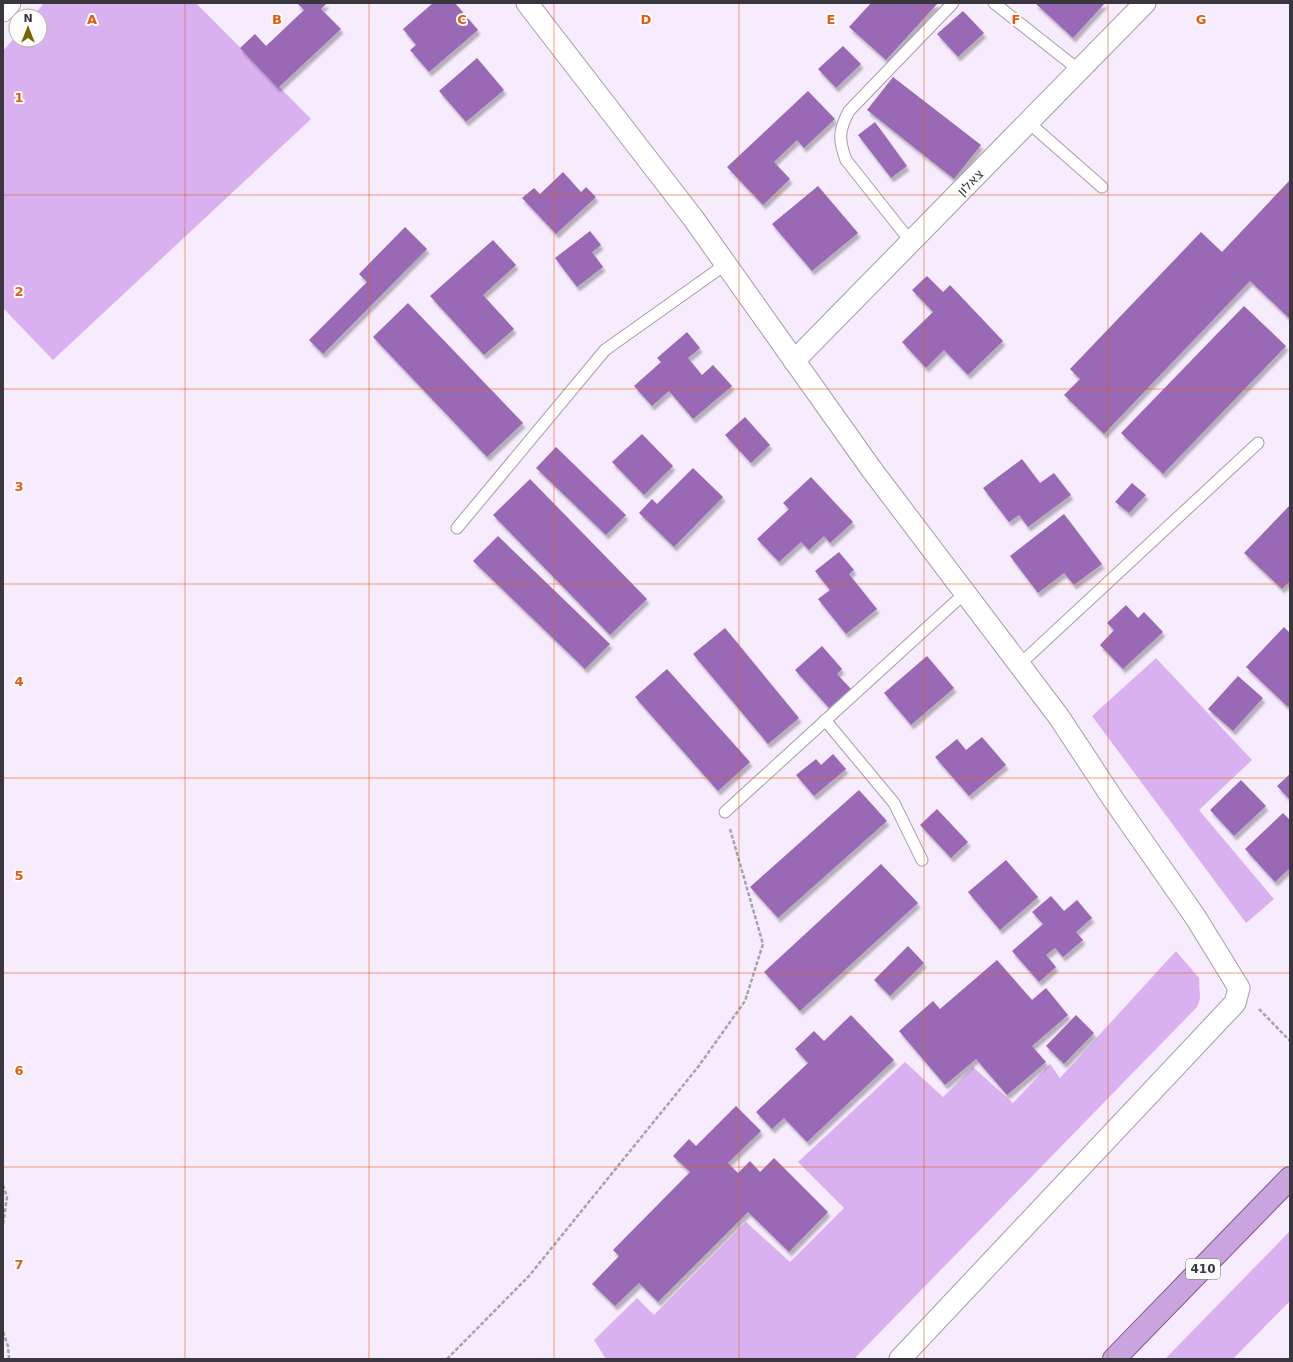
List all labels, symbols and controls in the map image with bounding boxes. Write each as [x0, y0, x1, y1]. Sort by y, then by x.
north arrow [8, 8, 48, 48]
text: N [23, 12, 33, 25]
text: A [87, 12, 97, 27]
text: B [272, 12, 282, 27]
text: C [457, 12, 467, 27]
text: D [641, 12, 652, 27]
text: E [827, 12, 835, 27]
text: F [1012, 12, 1020, 27]
text: G [1196, 12, 1206, 27]
text: 1 [14, 90, 24, 105]
street label: צאלון [954, 166, 987, 199]
text: 2 [14, 284, 24, 299]
text: 3 [14, 479, 24, 494]
text: 4 [14, 674, 24, 689]
text: 5 [14, 868, 24, 883]
text: 6 [14, 1063, 24, 1078]
text: 7 [14, 1257, 24, 1272]
road number: 410 [1186, 1259, 1220, 1279]

